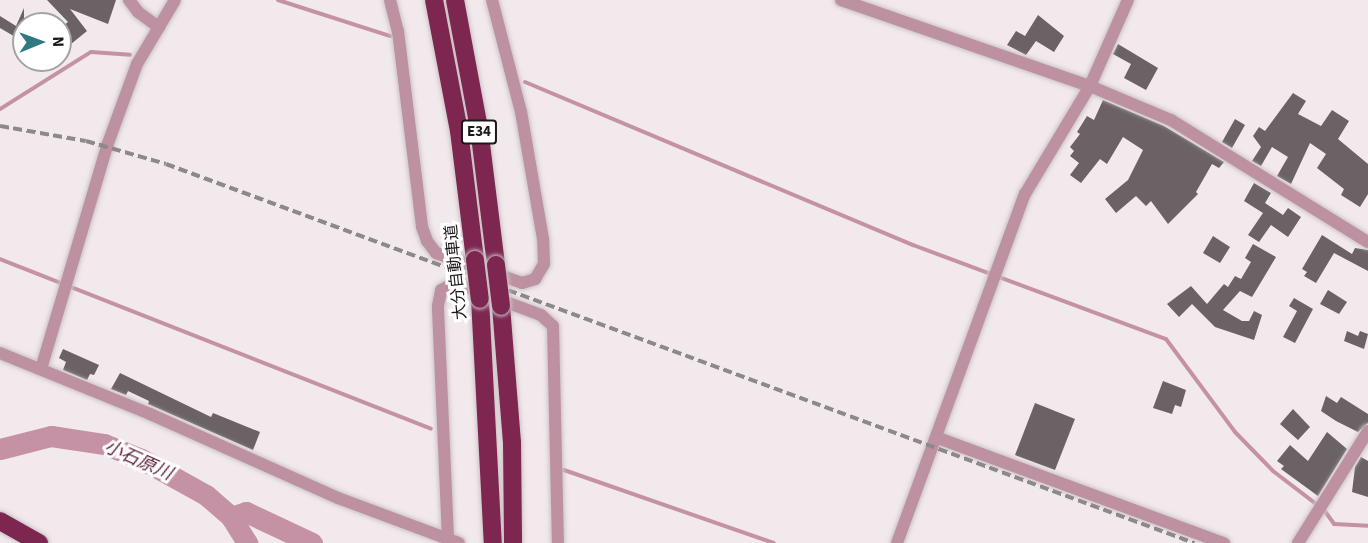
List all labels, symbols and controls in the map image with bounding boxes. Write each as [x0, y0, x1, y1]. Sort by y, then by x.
north arrow [12, 12, 72, 72]
text: N [47, 36, 69, 47]
road number: E34 [460, 120, 498, 144]
street label: 大分自動車道 [441, 223, 471, 321]
water label: 小石原川 [101, 436, 175, 486]

